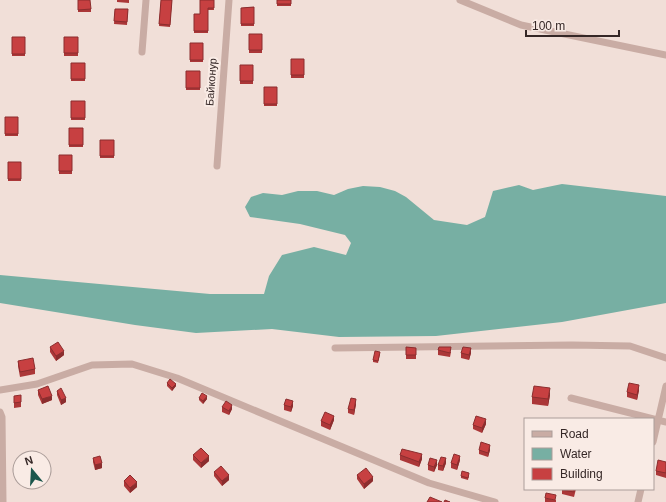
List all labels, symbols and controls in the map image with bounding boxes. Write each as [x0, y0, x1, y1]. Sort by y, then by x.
scale bar [526, 12, 619, 38]
text: 100 m [532, 19, 565, 33]
street label: Байконур [203, 58, 219, 106]
legend [524, 418, 654, 490]
text: Road [560, 427, 589, 441]
text: Water [560, 447, 592, 461]
north arrow [12, 450, 52, 490]
text: N [23, 454, 35, 467]
text: Building [560, 467, 603, 481]

